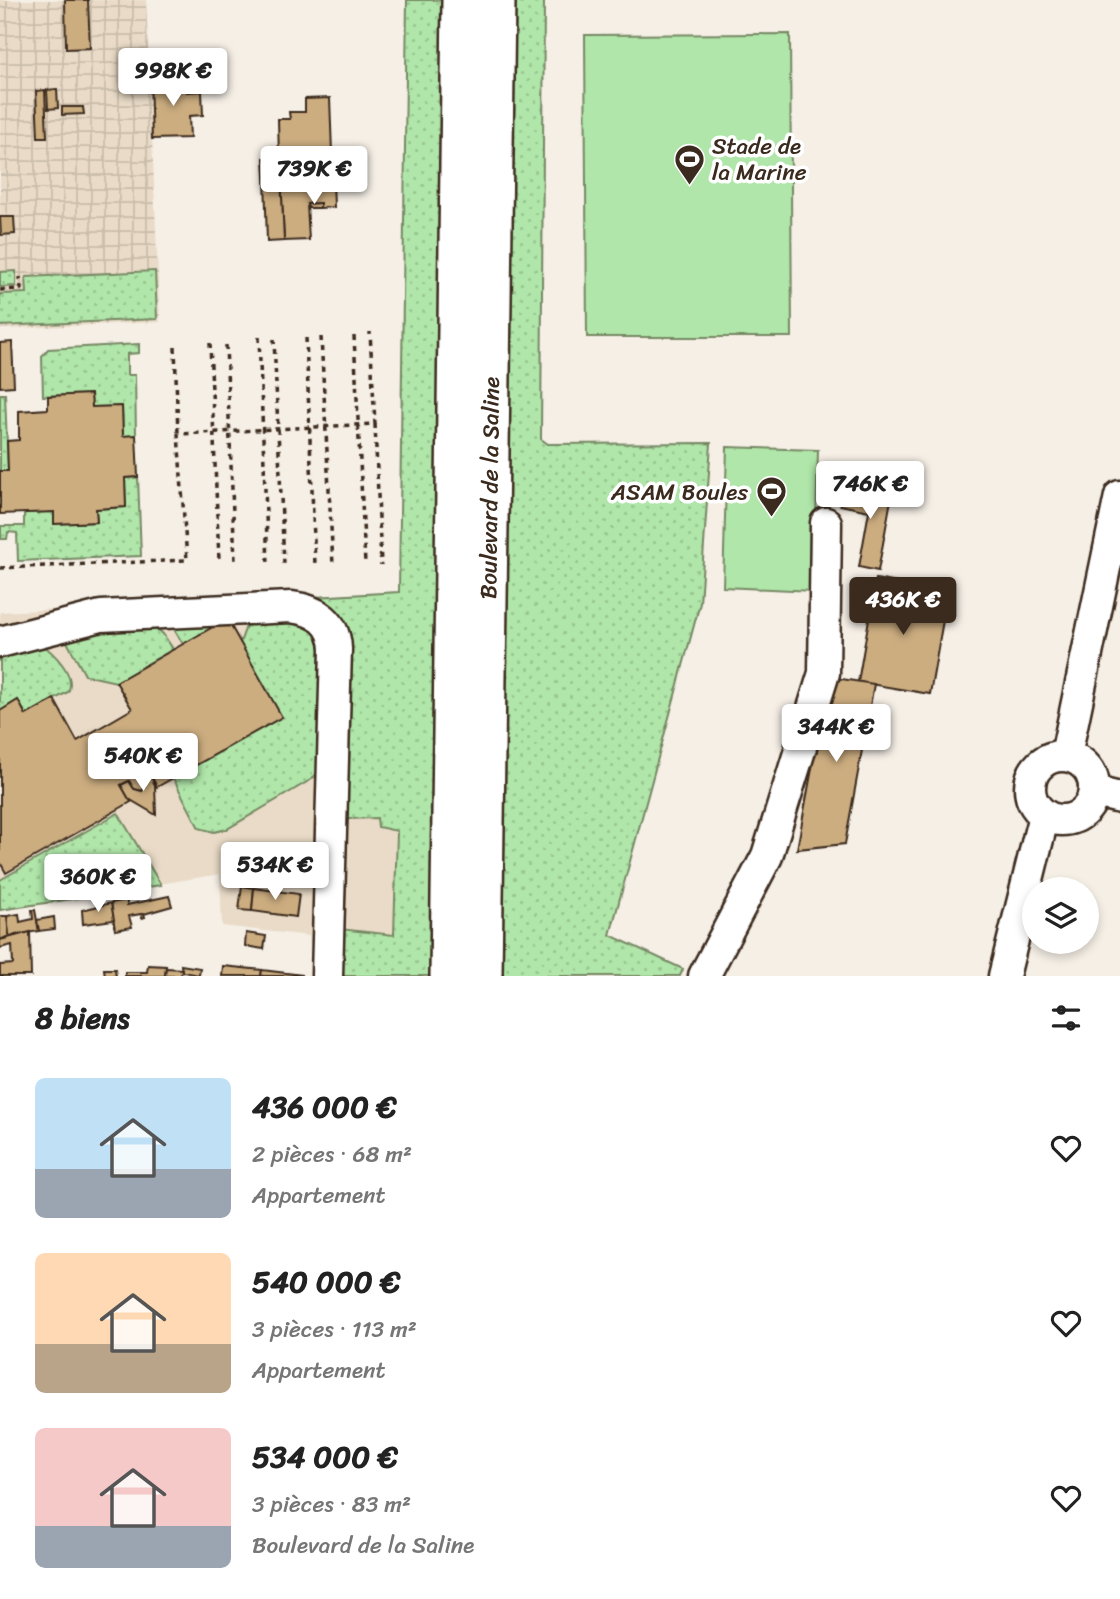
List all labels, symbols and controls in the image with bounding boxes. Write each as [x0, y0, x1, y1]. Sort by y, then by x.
pin: 998K € [116, 48, 230, 108]
text: 998K € [134, 50, 212, 91]
place label: Stade de la Marine [712, 126, 807, 193]
sports icon: Stade de la Marine [672, 142, 706, 186]
pin: 739K € [257, 146, 371, 206]
text: 739K € [276, 148, 352, 189]
street label: Boulevard de la Saline [468, 377, 512, 600]
pin: 746K € [813, 462, 927, 521]
text: 746K € [832, 463, 908, 504]
place label: ASAM Boules [610, 472, 748, 513]
sports icon: ASAM Boules [754, 475, 788, 519]
pin: 436K € [846, 578, 960, 637]
text: 436K € [865, 579, 941, 620]
pin: 344K € [779, 704, 893, 764]
text: 344K € [798, 706, 874, 747]
pin: 540K € [86, 734, 200, 793]
text: 540K € [104, 735, 182, 776]
pin: 534K € [218, 842, 332, 902]
text: 534K € [237, 844, 313, 885]
pin: 360K € [41, 855, 155, 914]
text: 360K € [60, 856, 136, 897]
map controls [1022, 877, 1099, 954]
button: layers [1022, 877, 1099, 954]
text: 8 biens [35, 991, 130, 1045]
icon: filters [1047, 999, 1085, 1037]
text: 436 000 € [252, 1080, 397, 1134]
icon: home [91, 1106, 175, 1190]
icon: heart [1047, 1129, 1085, 1167]
text: 2 pièces · 68 m² [252, 1134, 412, 1175]
text: Appartement [252, 1175, 386, 1216]
text: 540 000 € [252, 1255, 400, 1309]
icon: home [91, 1281, 175, 1365]
icon: heart [1047, 1304, 1085, 1342]
text: 3 pièces · 113 m² [252, 1309, 417, 1350]
text: Appartement [252, 1350, 386, 1391]
text: 534 000 € [252, 1430, 398, 1484]
icon: home [91, 1456, 175, 1540]
icon: heart [1047, 1479, 1085, 1517]
text: 3 pièces · 83 m² [252, 1484, 411, 1525]
text: Boulevard de la Saline [252, 1525, 474, 1566]

